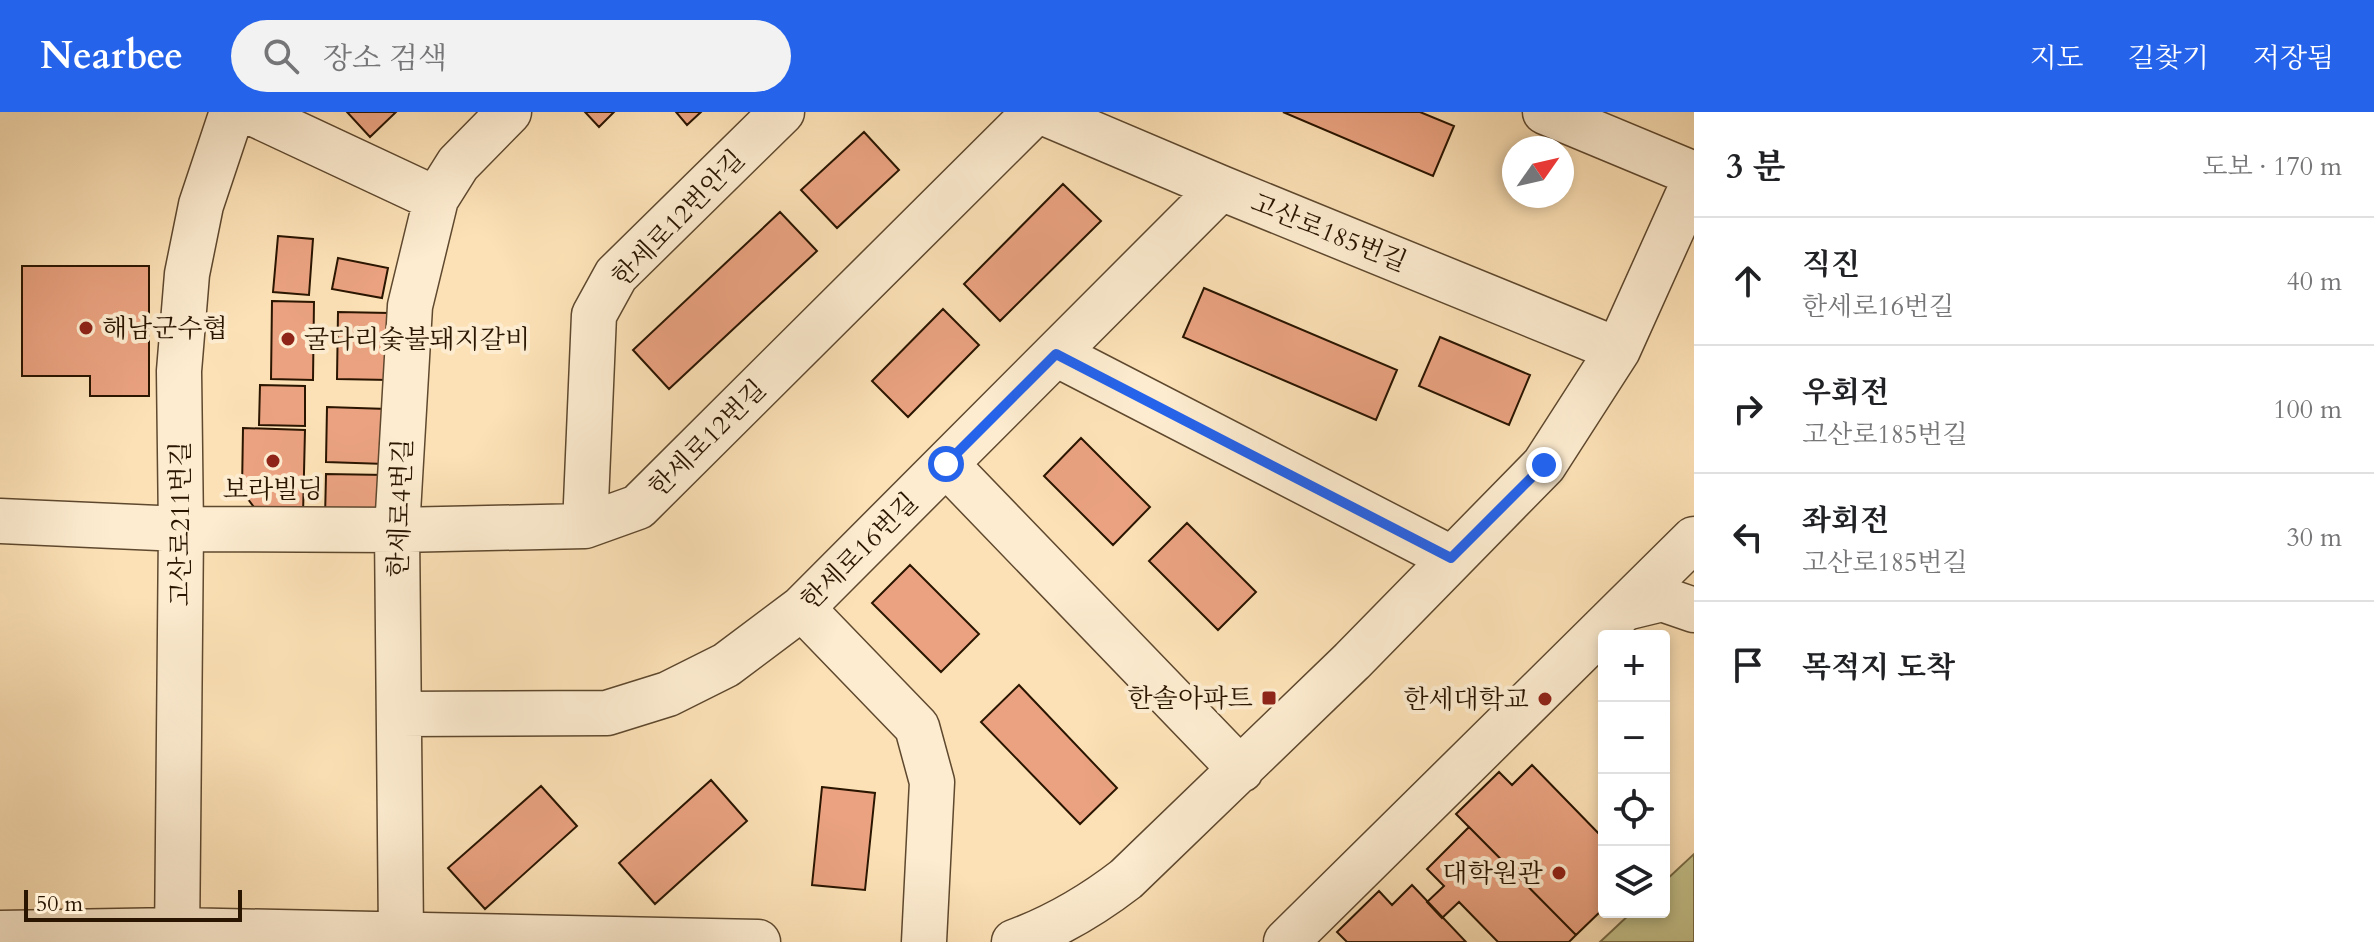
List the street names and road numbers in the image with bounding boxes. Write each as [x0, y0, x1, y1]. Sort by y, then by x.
street label: 한세로12번안길 [604, 142, 753, 294]
street label: 고산로185번길 [1246, 185, 1412, 280]
street label: 한세로12번길 [641, 372, 774, 505]
street label: 한세로4번길 [381, 438, 420, 578]
street label: 고산로211번길 [163, 441, 198, 607]
street label: 한세로16번길 [793, 485, 926, 618]

